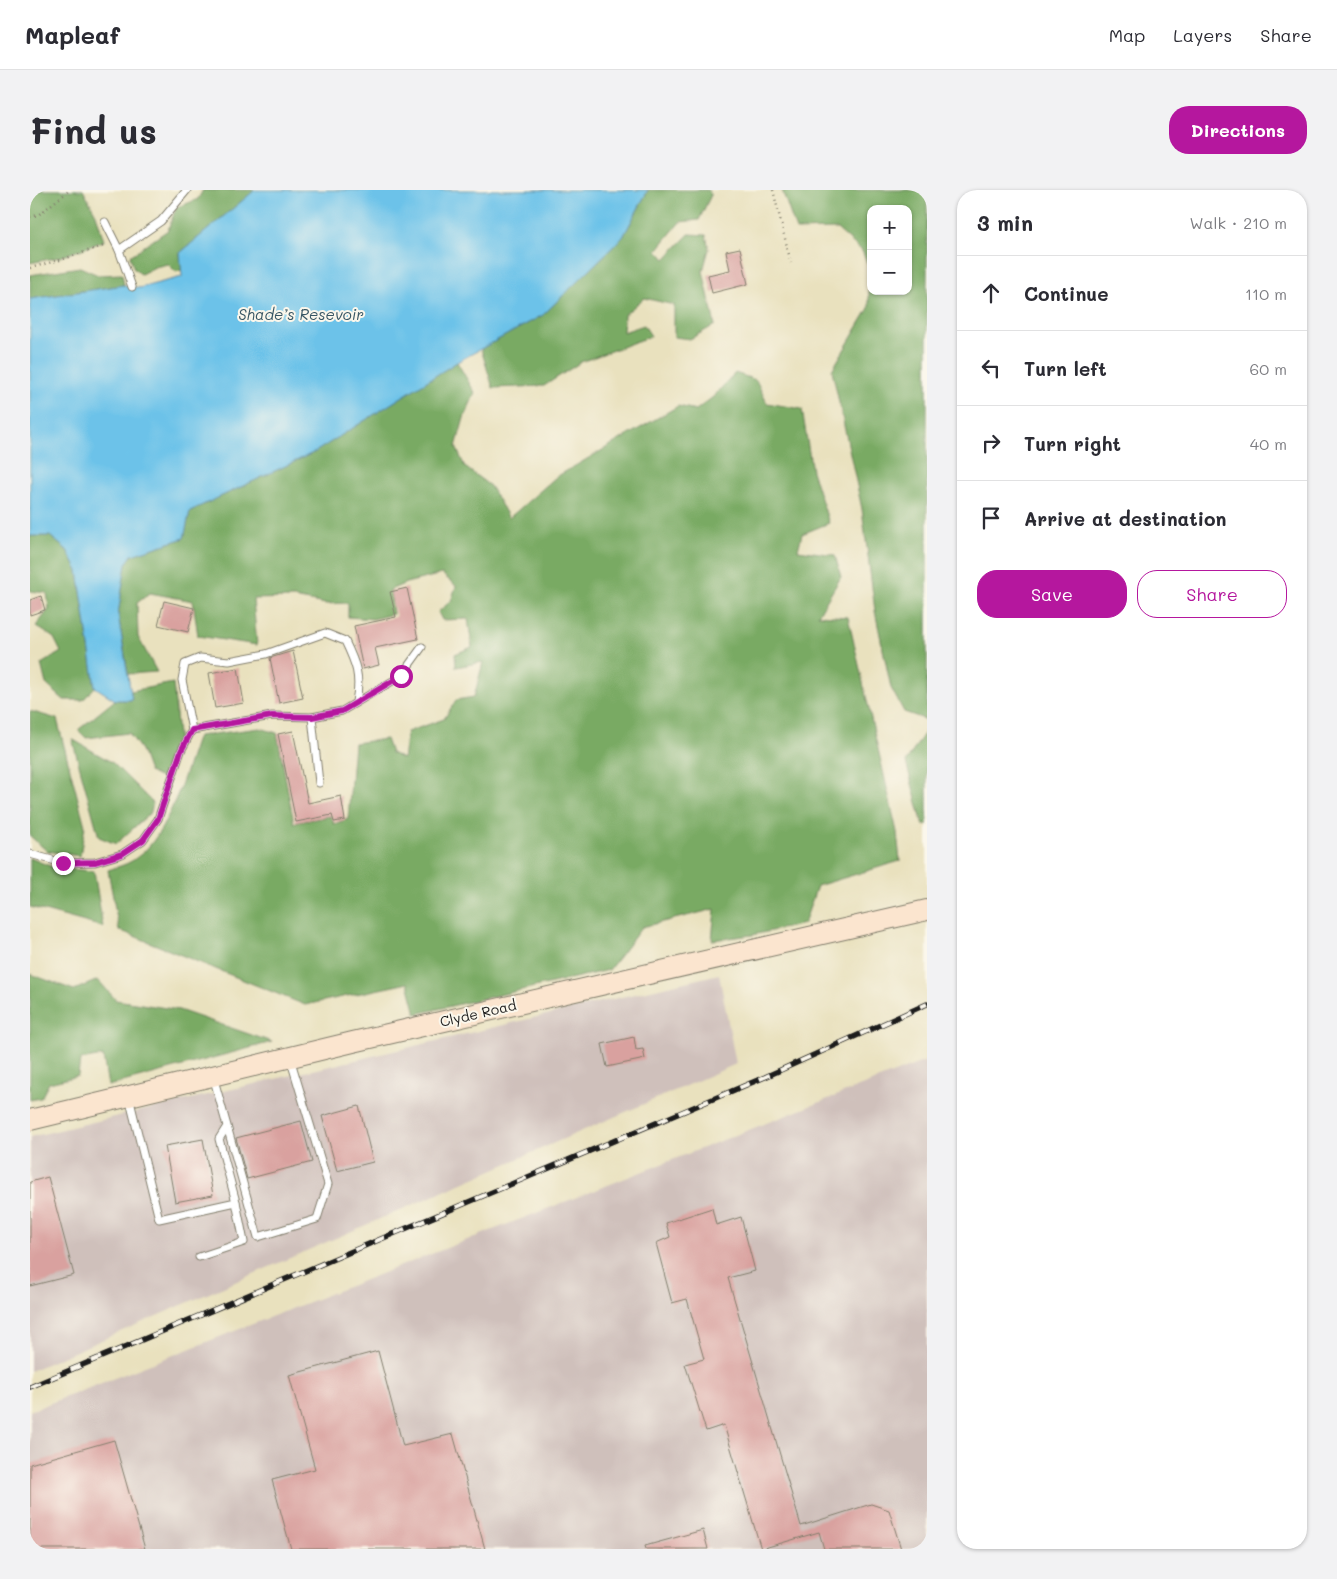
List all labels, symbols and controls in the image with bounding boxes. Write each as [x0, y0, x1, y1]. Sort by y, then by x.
text: Mapleaf [25, 19, 120, 50]
text: Map [1109, 23, 1145, 47]
text: Layers [1173, 23, 1232, 47]
text: Share [1260, 23, 1312, 47]
button: Directions [1169, 106, 1307, 154]
text: Find us [30, 107, 157, 153]
map controls [867, 205, 912, 295]
button: + [867, 205, 912, 250]
text: 3 min [977, 209, 1033, 236]
text: Walk · 210 m [1189, 212, 1287, 233]
button: − [867, 250, 912, 295]
icon: ahead [977, 279, 1005, 307]
text: Continue [1024, 281, 1109, 306]
text: 110 m [1245, 283, 1287, 304]
water label: Shade’s Resevoir [238, 304, 364, 324]
icon: left [977, 354, 1005, 382]
text: Turn left [1024, 356, 1107, 381]
text: 60 m [1250, 358, 1287, 379]
icon: right [977, 429, 1005, 457]
text: Turn right [1024, 431, 1121, 456]
text: 40 m [1250, 433, 1287, 454]
icon: arrive [977, 504, 1005, 532]
text: Arrive at destination [1024, 506, 1227, 531]
button: Save [977, 570, 1127, 618]
button: Share [1137, 570, 1287, 618]
route start [390, 665, 413, 688]
route end [52, 852, 75, 875]
street label: Clyde Road [438, 995, 518, 1031]

